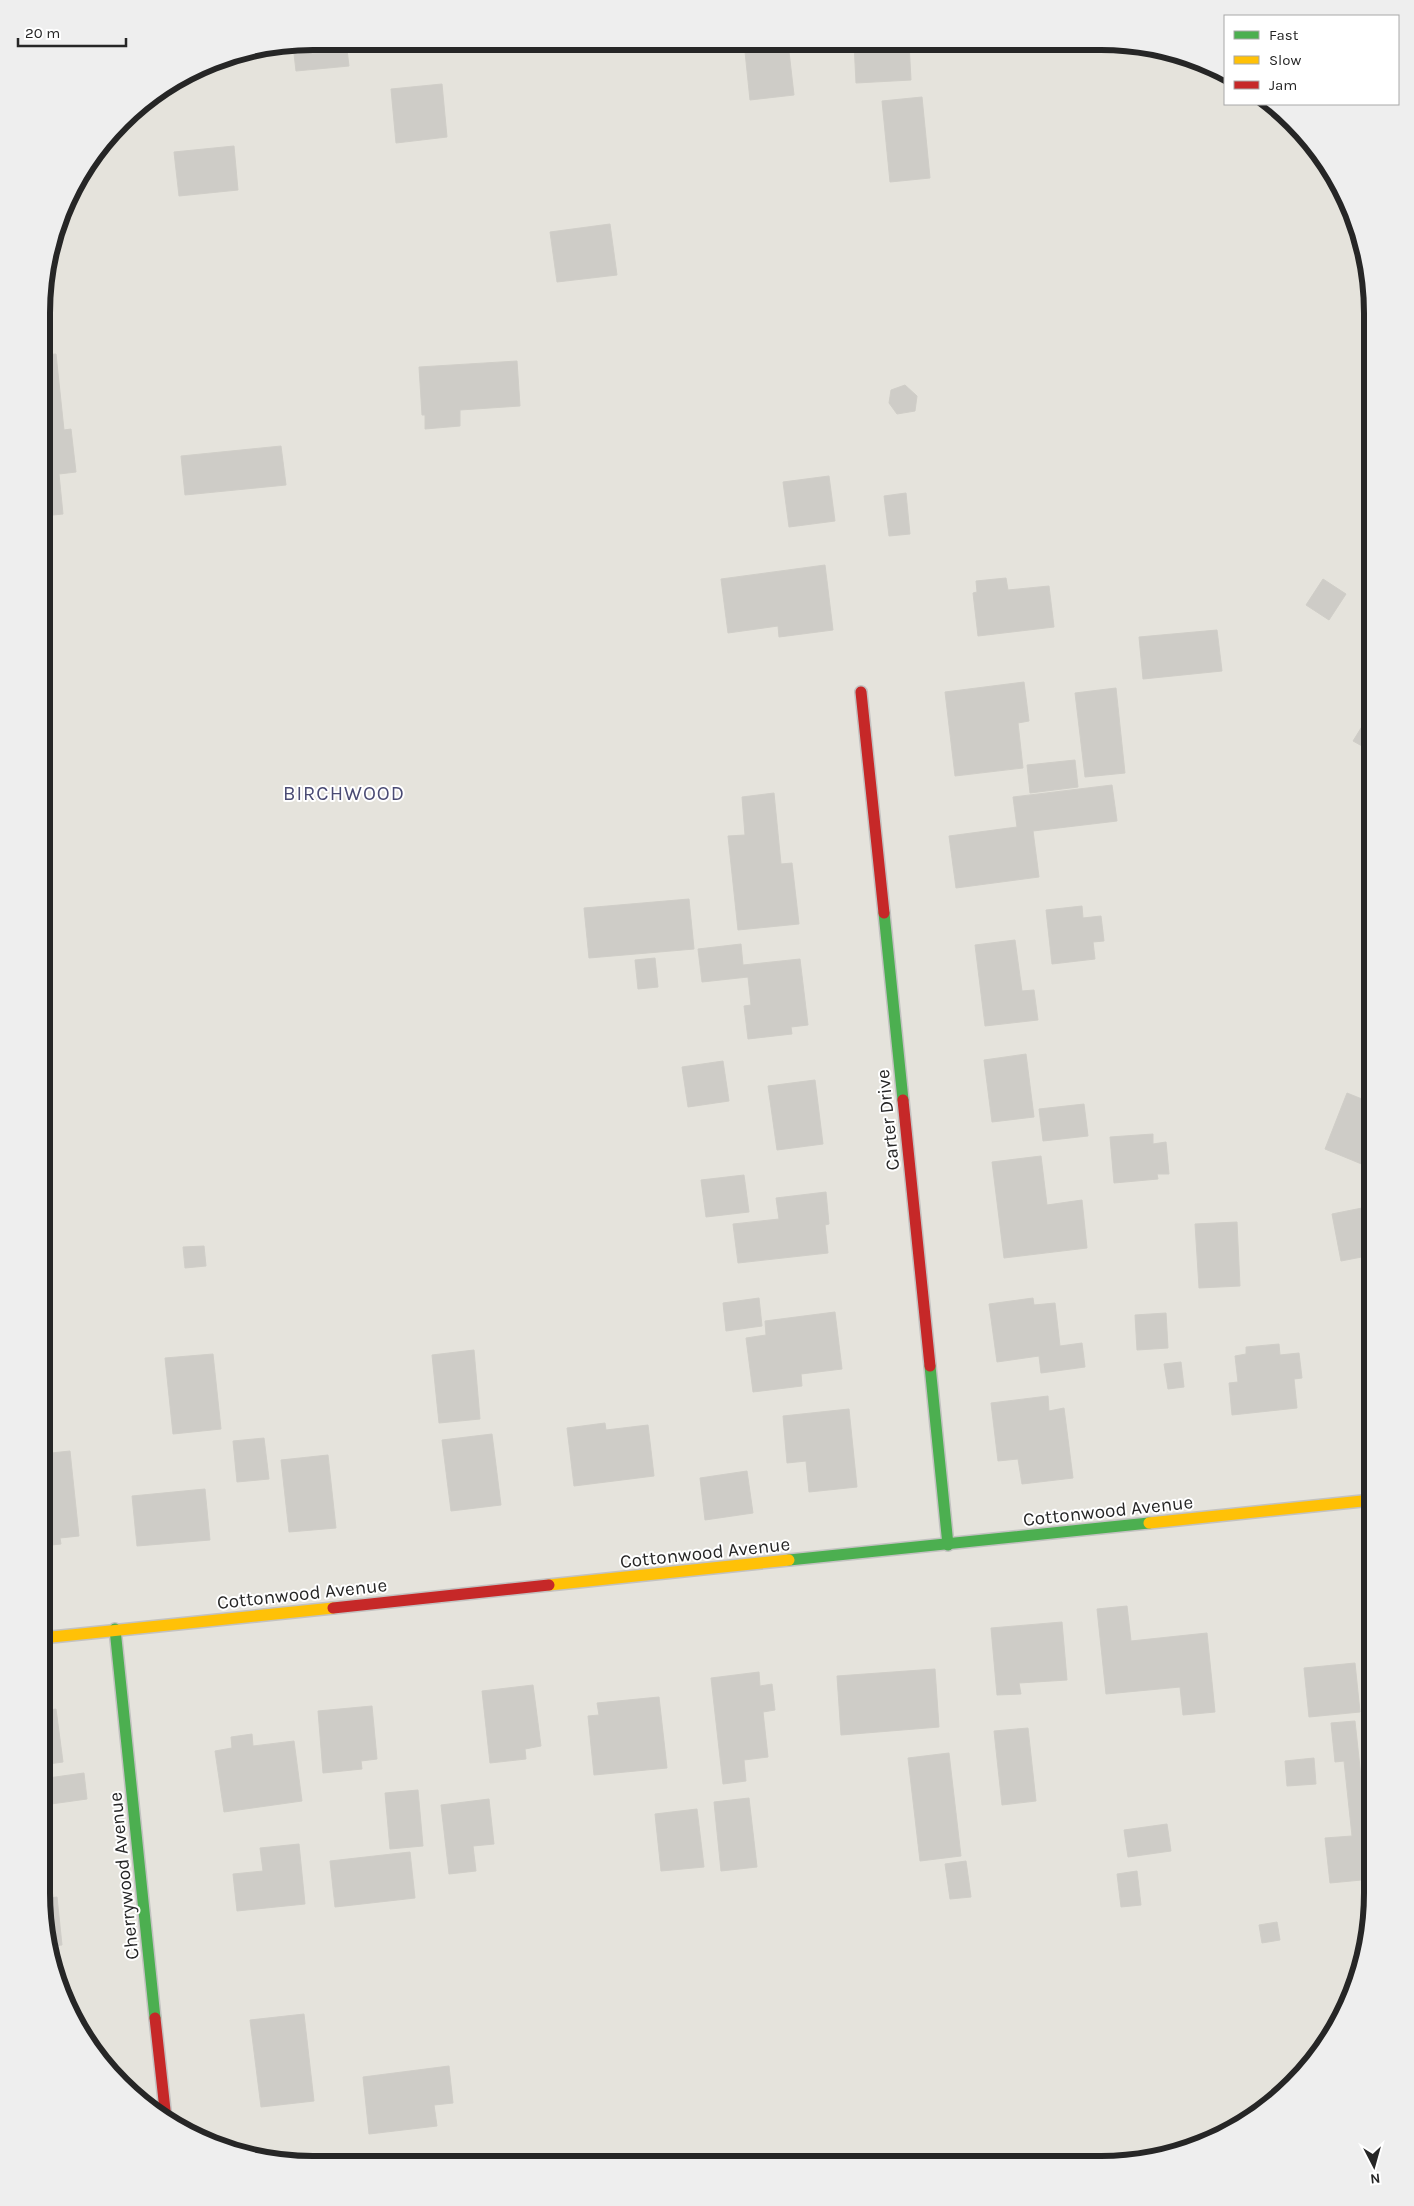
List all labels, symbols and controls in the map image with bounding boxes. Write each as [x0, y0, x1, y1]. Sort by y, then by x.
scale bar [18, 15, 125, 47]
legend [1224, 15, 1399, 105]
text: 20 m [25, 24, 60, 42]
text: Fast [1269, 26, 1299, 44]
text: Slow [1269, 51, 1301, 69]
text: Jam [1269, 76, 1297, 94]
district label: BIRCHWOOD [283, 782, 405, 805]
street label: Carter Drive [872, 1068, 904, 1172]
street label: Cottonwood Avenue [1022, 1491, 1194, 1531]
street label: Cottonwood Avenue [619, 1533, 791, 1573]
street label: Cottonwood Avenue [216, 1574, 388, 1614]
street label: Cherrywood Avenue [104, 1791, 144, 1961]
north arrow [1349, 2141, 1399, 2191]
text: N [1369, 2169, 1381, 2187]

